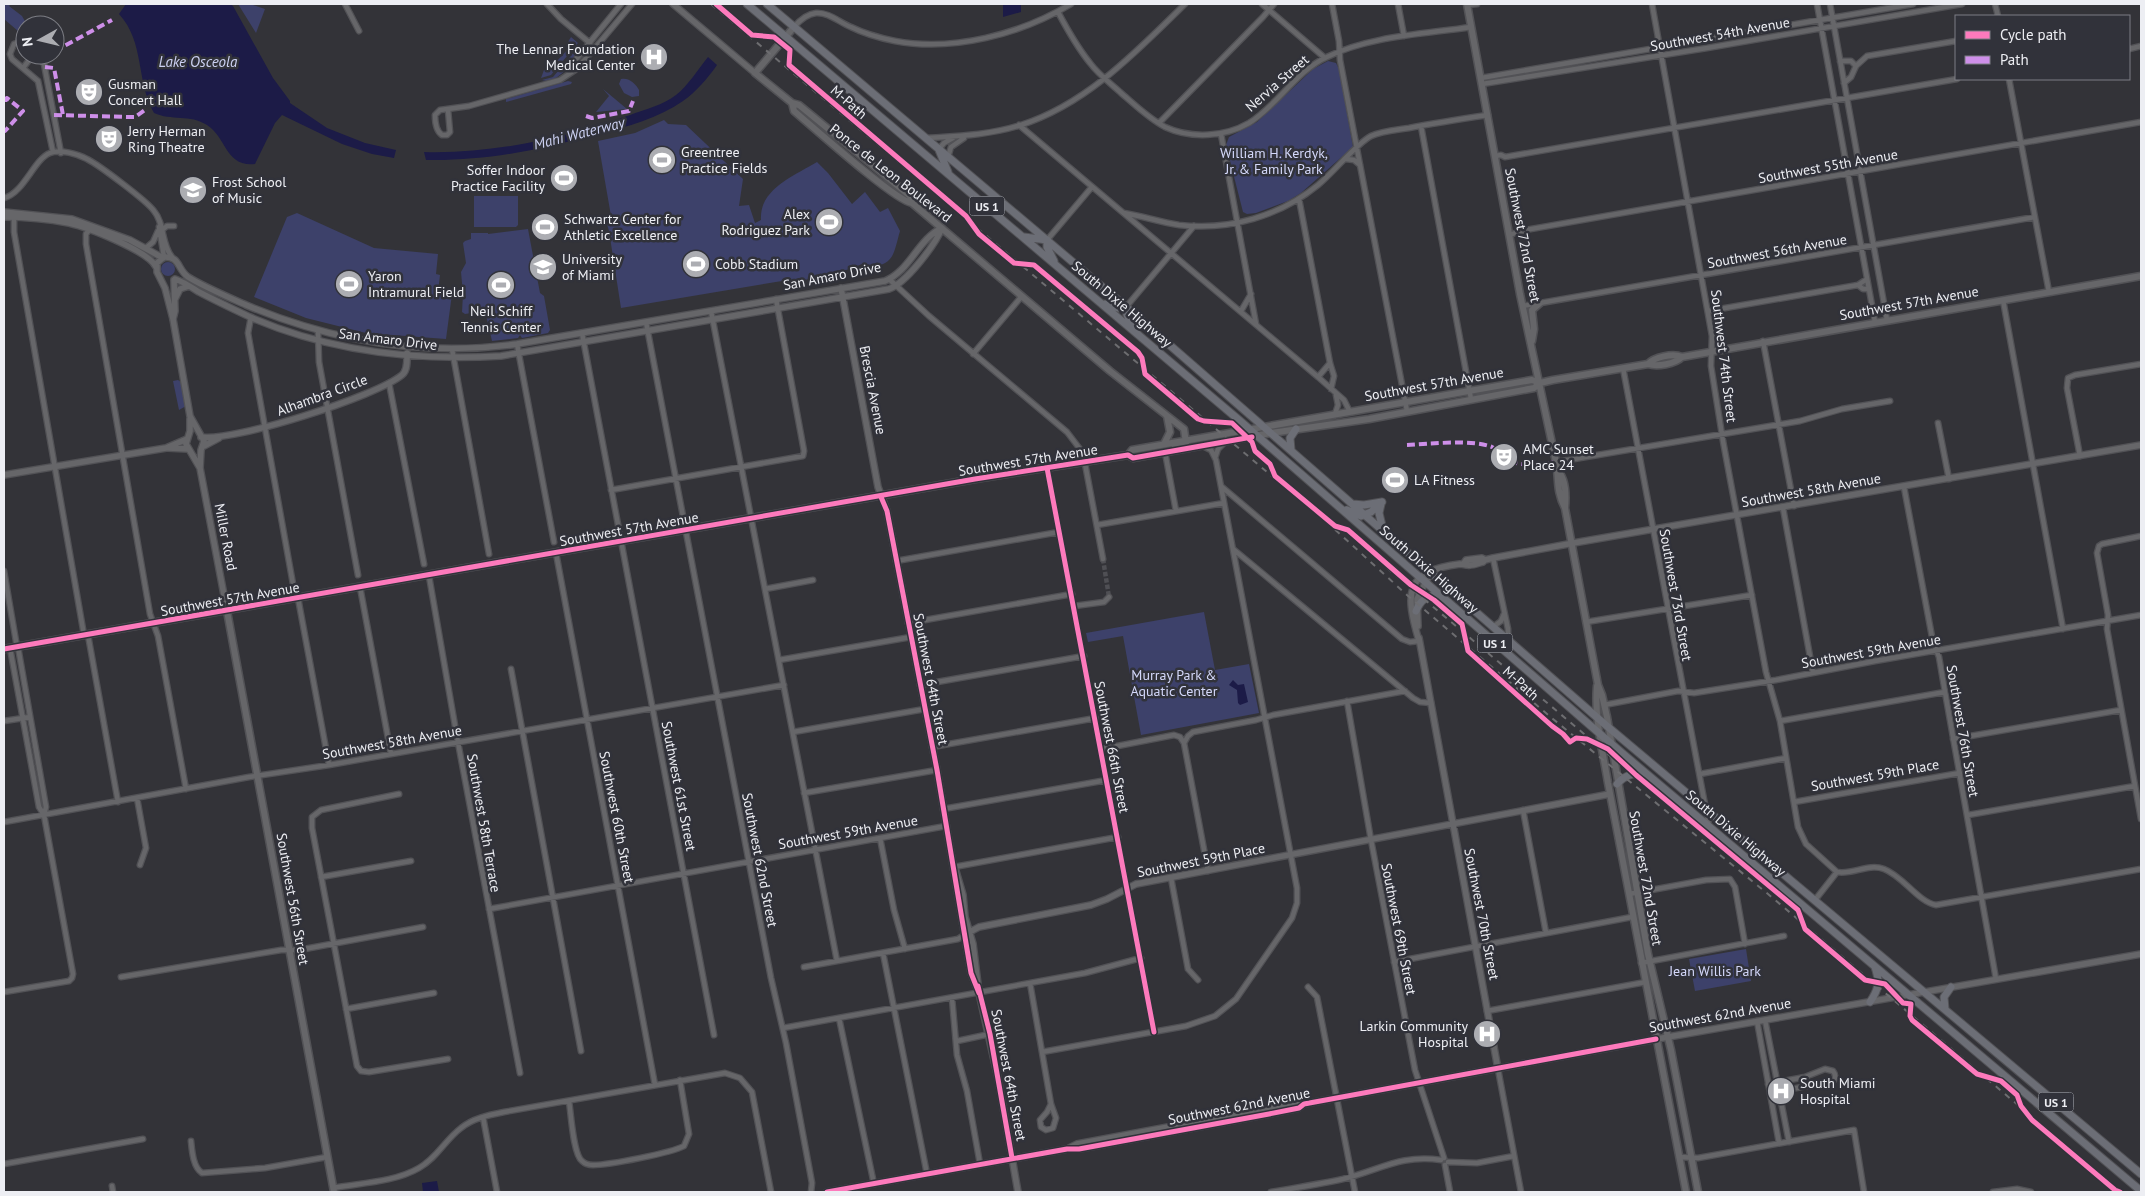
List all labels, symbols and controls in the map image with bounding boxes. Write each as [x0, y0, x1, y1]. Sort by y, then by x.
street label: Southwest 54th Avenue [1649, 13, 1791, 55]
north arrow [15, 15, 65, 65]
legend [1955, 15, 2130, 80]
text: Cycle path [2000, 25, 2066, 44]
text: N [18, 36, 37, 48]
place label: The Lennar Foundation Medical Center [496, 40, 635, 74]
hospital icon: The Lennar Foundation Medical Center [639, 42, 669, 72]
street label: Nervia Street [1242, 50, 1313, 115]
text: Path [2000, 50, 2029, 69]
water label: Lake Osceola [159, 52, 238, 71]
place label: Gusman Concert Hall [108, 75, 182, 109]
theatre icon: Gusman Concert Hall [74, 77, 104, 107]
street label: M-Path [827, 81, 871, 123]
water label: Mahi Waterway [531, 112, 628, 154]
street label: Ponce de Leon Boulevard [826, 120, 956, 226]
place label: Jerry Herman Ring Theatre [127, 122, 206, 156]
theatre icon: Jerry Herman Ring Theatre [94, 124, 124, 154]
place label: Greentree Practice Fields [681, 143, 767, 177]
park label: William H. Kerdyk, Jr. & Family Park [1220, 144, 1328, 178]
sports icon: Greentree Practice Fields [647, 145, 677, 175]
street label: Southwest 55th Avenue [1757, 145, 1899, 187]
place label: Soffer Indoor Practice Facility [451, 161, 545, 195]
sports icon: Soffer Indoor Practice Facility [549, 163, 579, 193]
street label: Southwest 72nd Street [1501, 166, 1545, 304]
place label: Frost School of Music [212, 173, 286, 207]
school or university icon: Frost School of Music [178, 175, 208, 205]
road number: US 1 [970, 197, 1004, 216]
place label: Alex Rodriguez Park [721, 205, 810, 239]
sports icon: Alex Rodriguez Park [814, 207, 844, 237]
place label: Schwartz Center for Athletic Excellence [564, 210, 681, 244]
sports icon: Schwartz Center for Athletic Excellence [530, 212, 560, 242]
street label: Southwest 56th Avenue [1706, 230, 1848, 272]
sports icon: Cobb Stadium [681, 249, 711, 279]
place label: University of Miami [562, 250, 622, 284]
school or university icon: University of Miami [528, 252, 558, 282]
place label: Cobb Stadium [715, 255, 798, 273]
street label: South Dixie Highway [1068, 257, 1176, 352]
street label: San Amaro Drive [782, 258, 882, 294]
place label: Yaron Intramural Field [368, 267, 464, 301]
sports icon: Yaron Intramural Field [334, 269, 364, 299]
sports icon: Neil Schiff Tennis Center [486, 270, 516, 300]
street label: Southwest 57th Avenue [1838, 282, 1980, 324]
street label: Southwest 74th Street [1707, 289, 1741, 424]
place label: Neil Schiff Tennis Center [461, 302, 542, 336]
street label: San Amaro Drive [338, 324, 438, 354]
street label: Brescia Avenue [856, 344, 890, 436]
street label: Southwest 57th Avenue [1363, 363, 1505, 405]
street label: Alhambra Circle [274, 370, 370, 420]
street label: Southwest 57th Avenue [957, 440, 1099, 480]
place label: AMC Sunset Place 24 [1523, 440, 1594, 474]
theatre icon: AMC Sunset Place 24 [1489, 442, 1519, 472]
sports icon: LA Fitness [1380, 465, 1410, 495]
street label: Southwest 58th Avenue [1740, 469, 1882, 511]
place label: LA Fitness [1414, 471, 1475, 489]
street label: Miller Road [211, 502, 241, 572]
street label: Southwest 57th Avenue [558, 508, 700, 550]
street label: South Dixie Highway [1376, 521, 1483, 617]
street label: Southwest 73rd Street [1656, 528, 1697, 663]
street label: Southwest 57th Avenue [159, 578, 301, 620]
street label: Southwest 64th Street [909, 612, 953, 747]
street label: Southwest 59th Avenue [1800, 630, 1942, 672]
road number: US 1 [1478, 634, 1512, 652]
street label: M-Path [1499, 662, 1543, 704]
street label: Southwest 76th Street [1943, 664, 1984, 799]
park label: Murray Park & Aquatic Center [1131, 666, 1218, 700]
street label: Southwest 66th Street [1090, 680, 1134, 815]
street label: Southwest 61st Street [658, 720, 700, 853]
street label: Southwest 58th Avenue [321, 721, 463, 763]
street label: Southwest 60th Street [595, 750, 639, 885]
street label: Southwest 58th Terrace [463, 752, 505, 894]
street label: Southwest 59th Place [1809, 755, 1941, 795]
street label: South Dixie Highway [1682, 786, 1790, 881]
street label: Southwest 62nd Street [738, 791, 782, 929]
street label: Southwest 72nd Street [1625, 809, 1667, 947]
street label: Southwest 59th Avenue [777, 811, 919, 853]
street label: Southwest 56th Street [273, 832, 314, 967]
street label: Southwest 59th Place [1136, 839, 1266, 881]
street label: Southwest 70th Street [1460, 847, 1504, 982]
street label: Southwest 69th Street [1377, 862, 1421, 997]
park label: Jean Willis Park [1668, 962, 1761, 980]
street label: Southwest 62nd Avenue [1648, 994, 1792, 1036]
street label: Southwest 64th Street [987, 1008, 1031, 1143]
place label: Larkin Community Hospital [1360, 1017, 1468, 1051]
hospital icon: Larkin Community Hospital [1472, 1019, 1502, 1049]
place label: South Miami Hospital [1800, 1074, 1876, 1108]
hospital icon: South Miami Hospital [1766, 1076, 1796, 1106]
street label: Southwest 62nd Avenue [1167, 1083, 1311, 1129]
road number: US 1 [2038, 1092, 2074, 1112]

